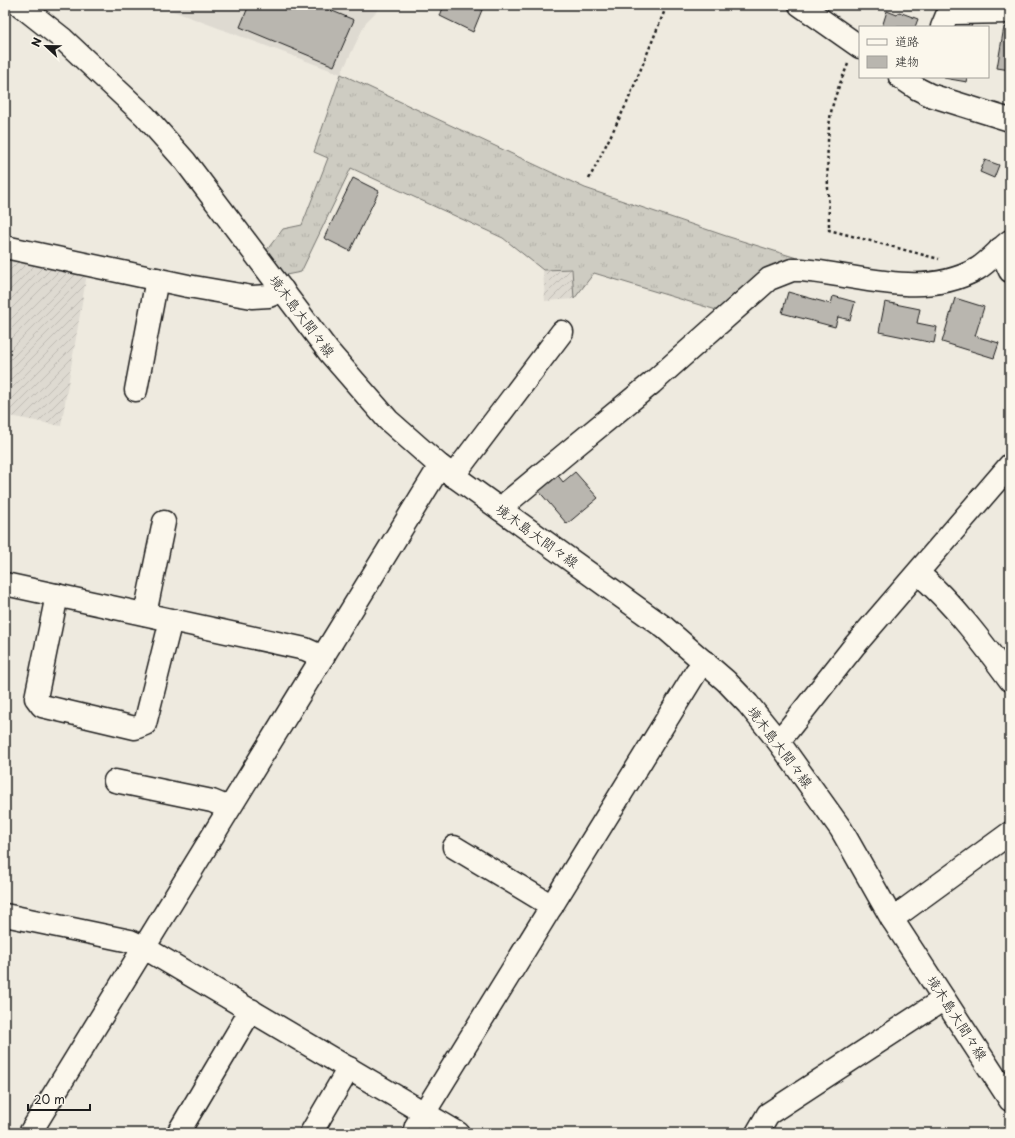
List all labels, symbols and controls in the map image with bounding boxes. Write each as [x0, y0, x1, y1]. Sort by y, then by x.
north arrow [26, 26, 66, 66]
legend [859, 26, 989, 78]
text: 道路 [895, 32, 919, 50]
text: N [27, 35, 46, 49]
text: 建物 [895, 52, 919, 70]
street label: 境木島大間々線 [265, 270, 340, 361]
street label: 境木島大間々線 [491, 498, 583, 573]
street label: 境木島大間々線 [743, 701, 818, 792]
street label: 境木島大間々線 [922, 971, 993, 1065]
scale bar [28, 1086, 90, 1112]
text: 20 m [34, 1090, 65, 1108]

